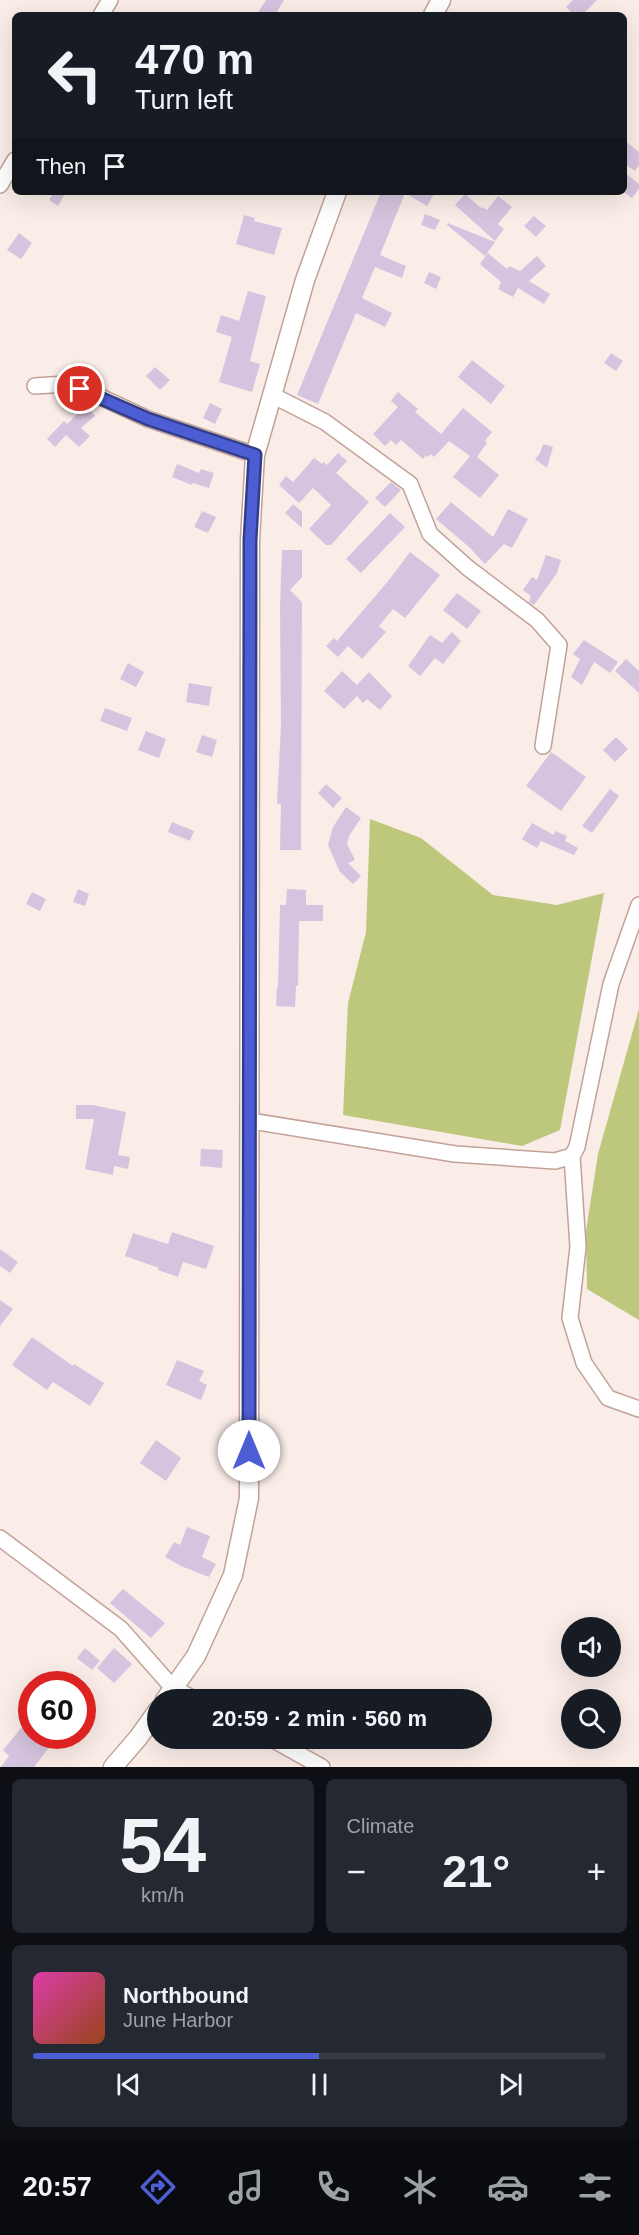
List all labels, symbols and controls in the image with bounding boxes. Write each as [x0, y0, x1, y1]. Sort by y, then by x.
icon: left [36, 36, 114, 114]
text: 470 m [135, 36, 254, 83]
text: Turn left [135, 85, 233, 115]
icon: arrive [98, 150, 131, 183]
text: Then [36, 154, 86, 179]
pin [54, 363, 105, 414]
icon: arrive [63, 372, 96, 405]
position arrow [217, 1419, 281, 1483]
map controls [561, 1617, 621, 1749]
button: sound [561, 1617, 621, 1677]
speed limit sign: 60 [18, 1671, 96, 1749]
button: search [561, 1689, 621, 1749]
text: 20:59 · 2 min · 560 m [212, 1706, 427, 1731]
text: 54 [119, 1801, 206, 1889]
text: Climate [347, 1815, 414, 1837]
text: 21° [442, 1846, 510, 1897]
text: − [347, 1853, 366, 1890]
text: + [587, 1853, 606, 1890]
text: km/h [141, 1884, 184, 1906]
text: Northbound [123, 1983, 249, 2008]
text: June Harbor [123, 2009, 233, 2031]
icon: previous [112, 2068, 145, 2101]
icon: pause [303, 2068, 336, 2101]
icon: next [494, 2068, 527, 2101]
icon: directions [137, 2166, 179, 2208]
icon: music [225, 2166, 267, 2208]
icon: phone [312, 2166, 354, 2208]
icon: climate [399, 2166, 441, 2208]
icon: car [487, 2166, 529, 2208]
icon: filters [574, 2166, 616, 2208]
text: 20:57 [23, 2172, 92, 2202]

